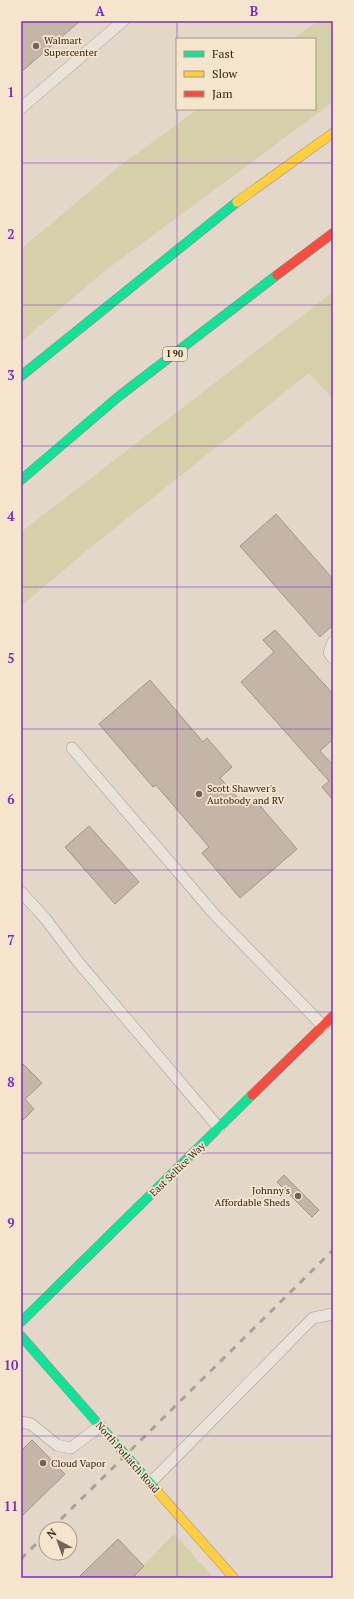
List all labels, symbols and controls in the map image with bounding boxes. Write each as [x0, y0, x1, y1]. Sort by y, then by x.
text: A [95, 2, 105, 20]
text: B [250, 2, 258, 20]
place label: Walmart Supercenter [44, 34, 98, 59]
legend [176, 38, 316, 110]
marker: Walmart Supercenter [31, 41, 41, 51]
text: Fast [212, 46, 235, 61]
text: Slow [212, 66, 238, 81]
text: 1 [7, 83, 15, 101]
text: Jam [212, 86, 233, 101]
text: 2 [7, 225, 15, 243]
road number: I 90 [163, 347, 187, 361]
text: 3 [7, 366, 15, 384]
text: 4 [7, 507, 15, 525]
text: 5 [7, 649, 15, 667]
place label: Scott Shawver's Autobody and RV [207, 782, 284, 807]
marker: Scott Shawver's Autobody and RV [194, 789, 204, 799]
text: 6 [7, 790, 15, 808]
text: 7 [7, 931, 15, 949]
text: 8 [7, 1073, 15, 1091]
street label: East Seltice Way [147, 1139, 209, 1199]
place label: Johnny's Affordable Sheds [214, 1184, 290, 1209]
marker: Johnny's Affordable Sheds [293, 1191, 303, 1201]
text: 9 [7, 1214, 15, 1232]
text: 10 [4, 1356, 19, 1374]
street label: North Potlatch Road [93, 1419, 163, 1496]
place label: Cloud Vapor [51, 1457, 106, 1470]
marker: Cloud Vapor [38, 1458, 48, 1468]
text: 11 [4, 1497, 18, 1515]
north arrow [38, 1521, 78, 1561]
text: N [44, 1525, 60, 1541]

